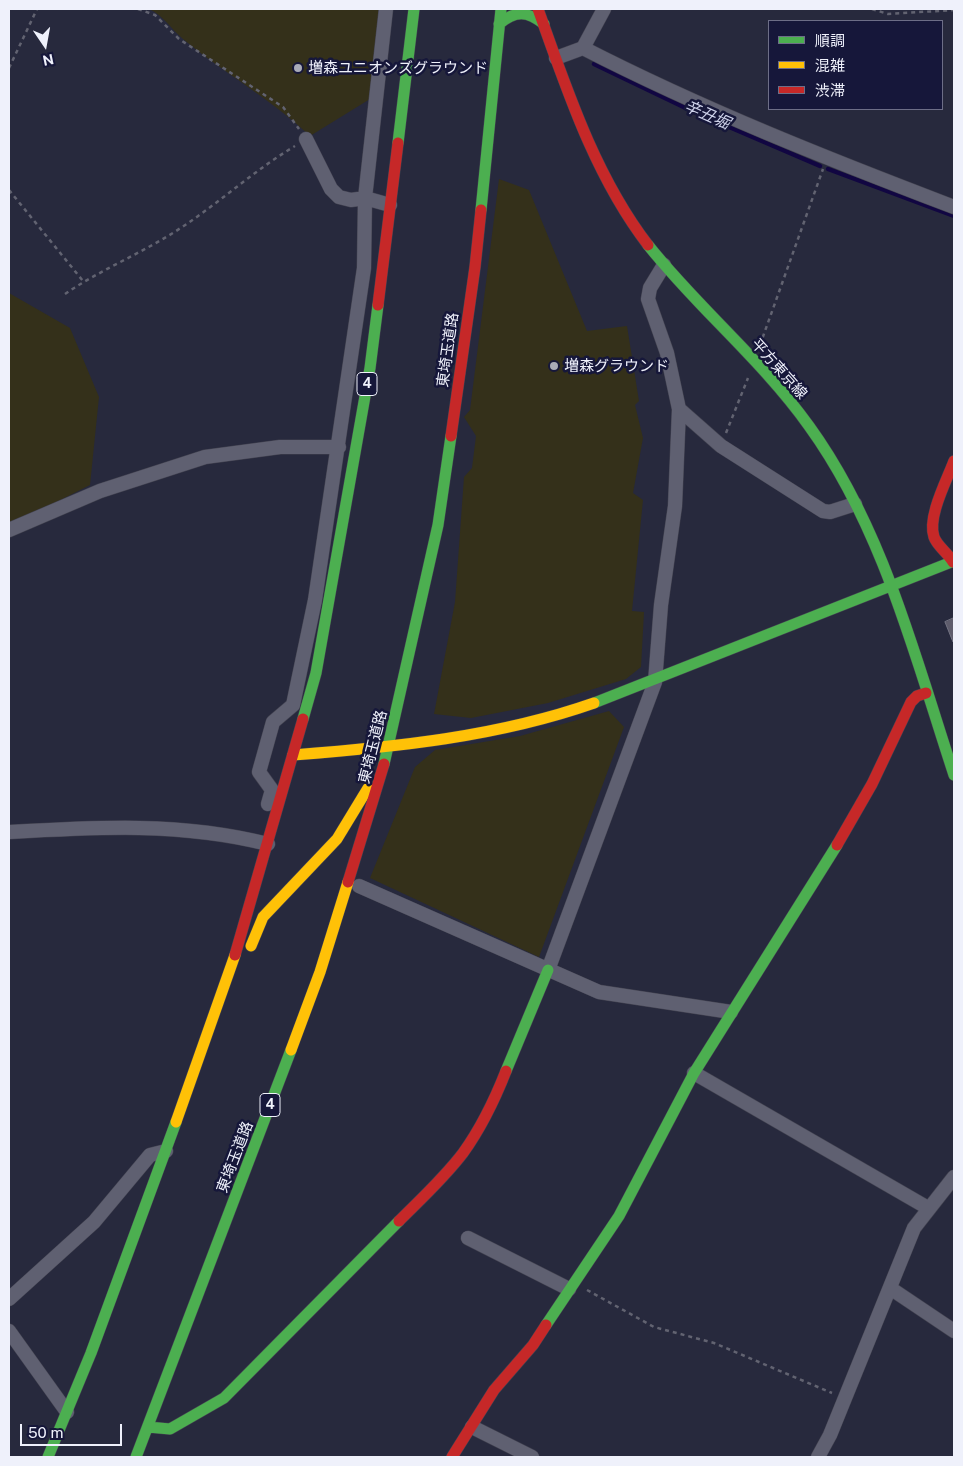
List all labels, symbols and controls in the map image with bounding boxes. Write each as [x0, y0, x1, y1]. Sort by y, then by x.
north arrow [20, 20, 70, 70]
legend [768, 20, 943, 110]
text: 順調 [815, 32, 845, 49]
text: N [41, 51, 55, 69]
text: 混雑 [815, 57, 845, 74]
place label: 増森ユニオンズグラウンド [308, 59, 488, 77]
marker: 増森ユニオンズグラウンド [292, 62, 304, 74]
text: 渋滞 [815, 82, 845, 99]
water label: 辛丑堀 [681, 96, 733, 134]
street label: 東埼玉道路 [434, 312, 462, 388]
street label: 平方東京線 [747, 335, 811, 403]
place label: 増森グラウンド [564, 357, 669, 375]
marker: 増森グラウンド [548, 360, 560, 372]
road number: 4 [357, 372, 377, 396]
street label: 東埼玉道路 [355, 708, 391, 786]
road number: 4 [260, 1094, 280, 1116]
street label: 東埼玉道路 [213, 1119, 257, 1195]
scale bar [22, 1414, 125, 1446]
text: 50 m [28, 1424, 63, 1441]

